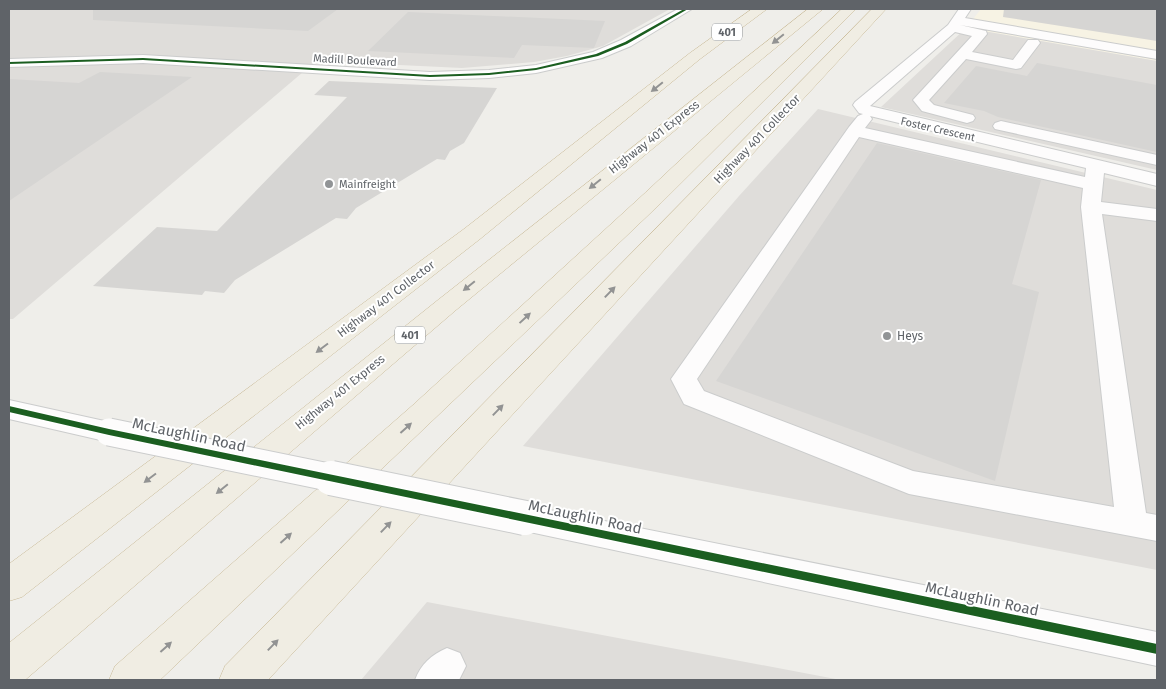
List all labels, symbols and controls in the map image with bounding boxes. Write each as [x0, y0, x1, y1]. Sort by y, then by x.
road number: 401 [712, 24, 742, 41]
one-way arrow [771, 34, 784, 45]
street label: Madill Boulevard [313, 52, 397, 69]
one-way arrow [651, 81, 664, 92]
street label: Highway 401 Collector [711, 91, 803, 186]
street label: Highway 401 Express [606, 97, 702, 177]
street label: Foster Crescent [899, 115, 976, 144]
marker: Mainfreight [323, 178, 335, 190]
place label: Mainfreight [339, 178, 396, 191]
one-way arrow [589, 178, 602, 189]
street label: Highway 401 Collector [334, 258, 438, 340]
one-way arrow [463, 281, 476, 292]
one-way arrow [604, 287, 616, 299]
one-way arrow [518, 312, 530, 324]
road number: 401 [395, 326, 425, 344]
place label: Heys [897, 329, 923, 343]
marker: Heys [881, 330, 893, 342]
one-way arrow [315, 343, 329, 353]
street label: Highway 401 Express [292, 351, 388, 432]
one-way arrow [492, 404, 504, 416]
street label: McLaughlin Road [131, 414, 247, 456]
one-way arrow [399, 422, 411, 434]
one-way arrow [144, 472, 157, 483]
one-way arrow [216, 484, 229, 495]
street label: McLaughlin Road [527, 496, 643, 538]
one-way arrow [380, 522, 392, 534]
one-way arrow [279, 532, 291, 544]
street label: McLaughlin Road [924, 578, 1040, 620]
one-way arrow [267, 639, 279, 651]
one-way arrow [159, 641, 171, 653]

